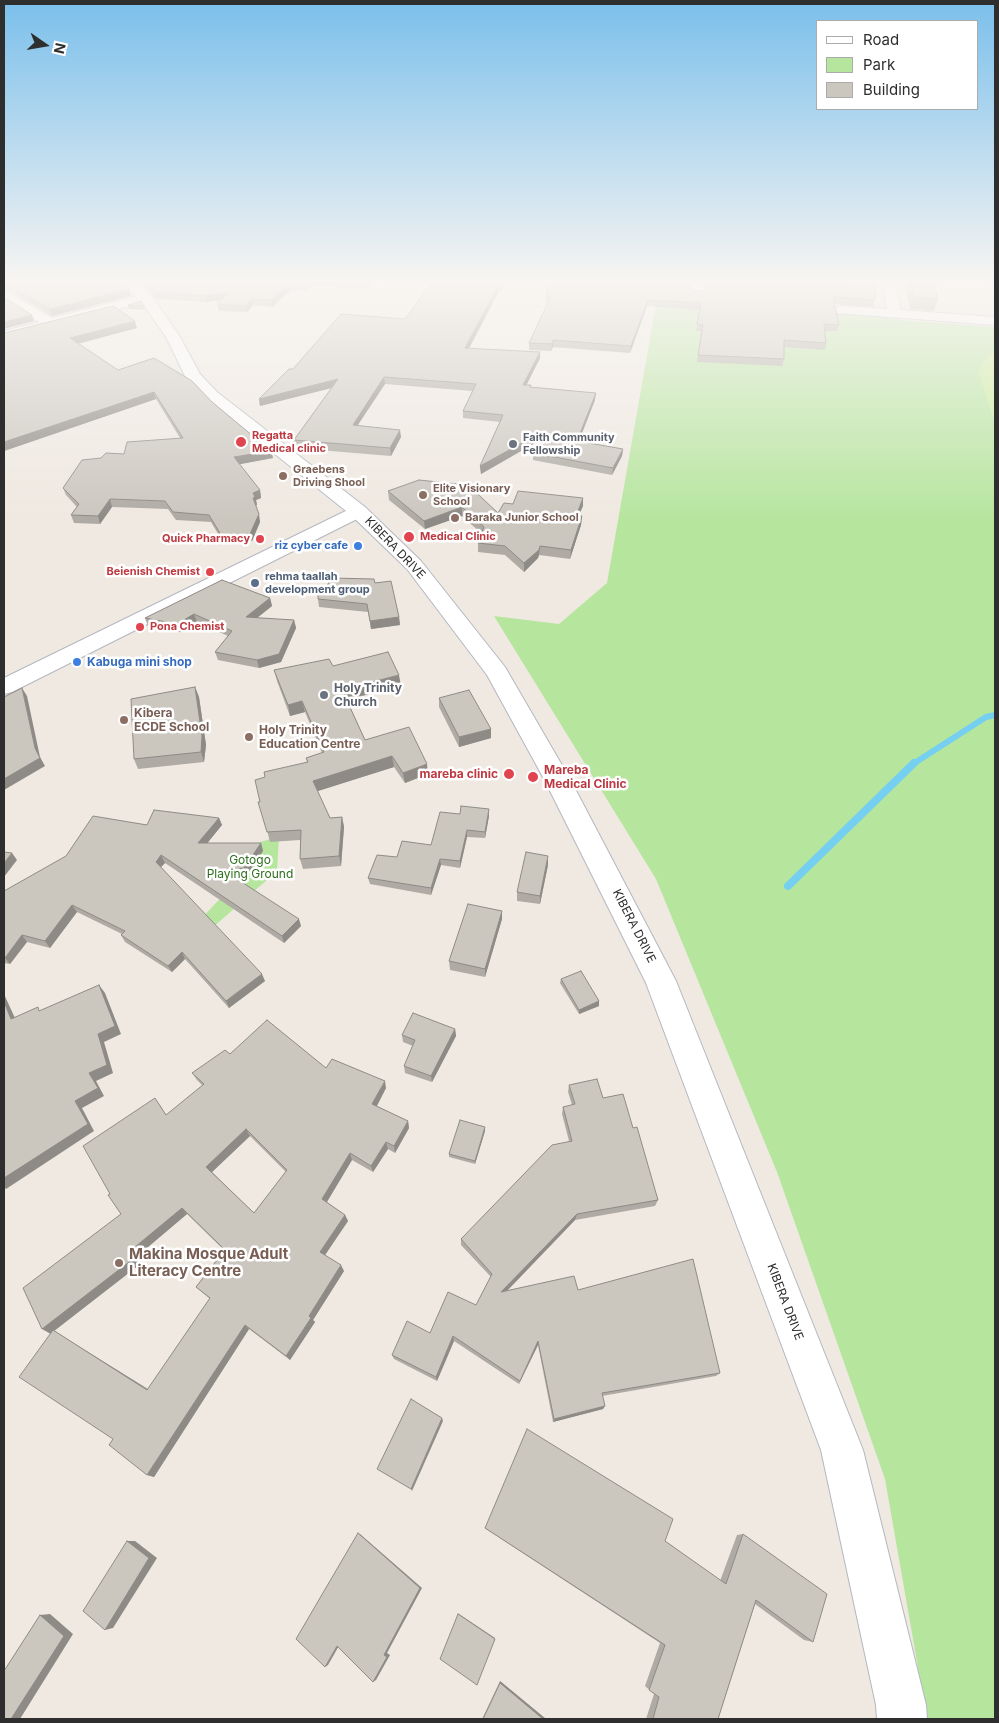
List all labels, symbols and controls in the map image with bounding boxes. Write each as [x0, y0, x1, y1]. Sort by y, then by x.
north arrow [20, 20, 70, 70]
legend [816, 20, 979, 110]
text: Road [863, 30, 899, 49]
text: N [51, 41, 70, 56]
text: Park [863, 55, 895, 74]
text: Building [863, 80, 920, 99]
place label: Regatta Medical clinic [252, 429, 326, 455]
place label: Faith Community Fellowship [523, 431, 615, 457]
marker: Regatta Medical clinic [234, 435, 248, 449]
marker: Faith Community Fellowship [507, 438, 519, 450]
place label: Graebens Driving Shool [293, 463, 365, 489]
marker: Graebens Driving Shool [277, 470, 289, 482]
place label: Elite Visionary School [433, 482, 510, 508]
marker: Elite Visionary School [417, 489, 429, 501]
place label: Baraka Junior School [465, 511, 579, 525]
marker: Baraka Junior School [449, 512, 461, 524]
street label: KIBERA DRIVE [362, 514, 428, 582]
marker: Medical Clinic [402, 530, 416, 544]
place label: Medical Clinic [420, 530, 496, 544]
place label: Quick Pharmacy [162, 532, 250, 546]
marker: Quick Pharmacy [254, 533, 266, 545]
place label: riz cyber cafe [274, 539, 348, 553]
marker: riz cyber cafe [352, 540, 364, 552]
place label: Beienish Chemist [106, 565, 200, 579]
marker: Beienish Chemist [204, 566, 216, 578]
place label: rehma taallah development group [265, 570, 370, 596]
marker: rehma taallah development group [249, 577, 261, 589]
place label: Pona Chemist [150, 620, 224, 634]
marker: Pona Chemist [134, 621, 146, 633]
place label: Kabuga mini shop [87, 655, 192, 669]
marker: Kabuga mini shop [71, 656, 83, 668]
place label: Holy Trinity Church [334, 681, 402, 709]
marker: Holy Trinity Church [318, 689, 330, 701]
place label: Kibera ECDE School [134, 706, 209, 734]
marker: Kibera ECDE School [118, 714, 130, 726]
place label: Holy Trinity Education Centre [259, 723, 360, 751]
marker: Holy Trinity Education Centre [243, 731, 255, 743]
place label: Mareba Medical Clinic [544, 763, 627, 791]
place label: mareba clinic [420, 767, 498, 781]
marker: mareba clinic [502, 767, 516, 781]
marker: Mareba Medical Clinic [526, 770, 540, 784]
park label: Gotogo Playing Ground [207, 853, 293, 881]
street label: KIBERA DRIVE [609, 887, 659, 965]
place label: Makina Mosque Adult Literacy Centre [129, 1245, 288, 1280]
marker: Makina Mosque Adult Literacy Centre [113, 1257, 125, 1269]
street label: KIBERA DRIVE [764, 1262, 806, 1342]

